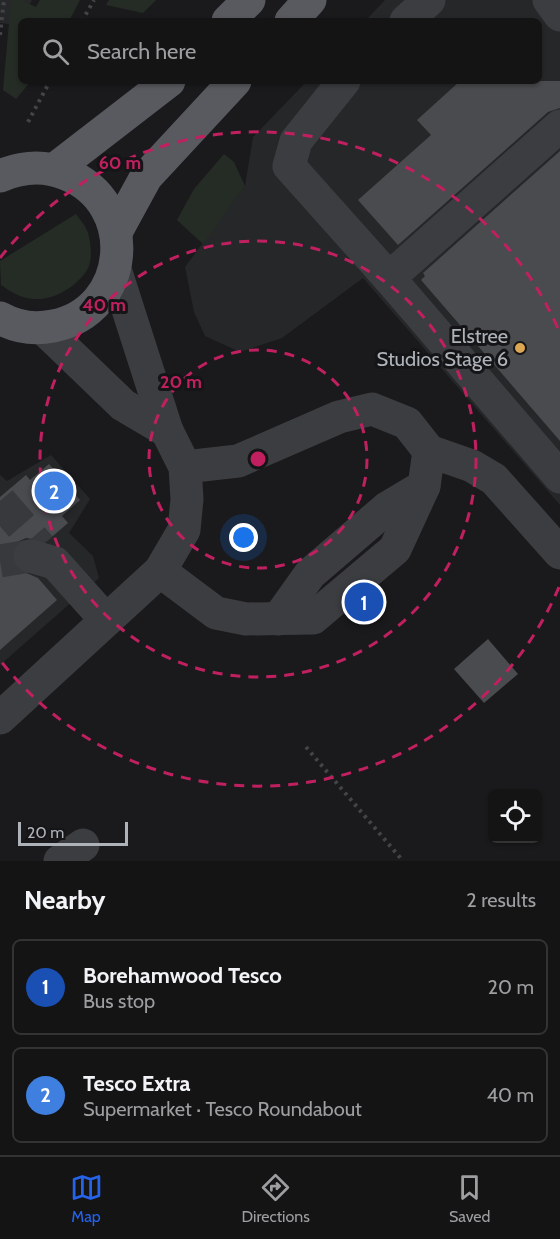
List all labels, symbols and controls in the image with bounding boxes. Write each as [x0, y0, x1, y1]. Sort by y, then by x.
search box [18, 18, 542, 84]
icon: search [39, 35, 72, 68]
text: Search here [87, 38, 196, 65]
text: 60 m [99, 152, 141, 174]
text: 40 m [82, 294, 126, 316]
place label: Elstree Studios Stage 6 [377, 324, 508, 371]
marker: Elstree Studios Stage 6 [513, 341, 527, 355]
text: 20 m [160, 371, 202, 393]
centre of rings [248, 449, 268, 469]
pin: 2 [34, 468, 74, 514]
your location [229, 523, 258, 552]
pin: 1 [344, 580, 384, 624]
map controls [488, 789, 542, 843]
button: locate [488, 789, 542, 843]
scale bar [18, 819, 128, 846]
text: 20 m [27, 823, 64, 842]
text: Nearby [24, 884, 105, 916]
text: 2 results [466, 888, 536, 912]
text: Borehamwood Tesco [83, 962, 282, 989]
text: 1 [42, 975, 49, 999]
text: 20 m [488, 975, 534, 999]
text: Bus stop [83, 989, 155, 1013]
text: Tesco Extra [83, 1070, 191, 1097]
text: 2 [40, 1083, 51, 1107]
text: 40 m [486, 1083, 534, 1107]
text: Supermarket · Tesco Roundabout [83, 1097, 362, 1121]
tab: Map [70, 1171, 103, 1226]
tab: Directions [242, 1171, 310, 1226]
tab: Saved [449, 1171, 490, 1226]

